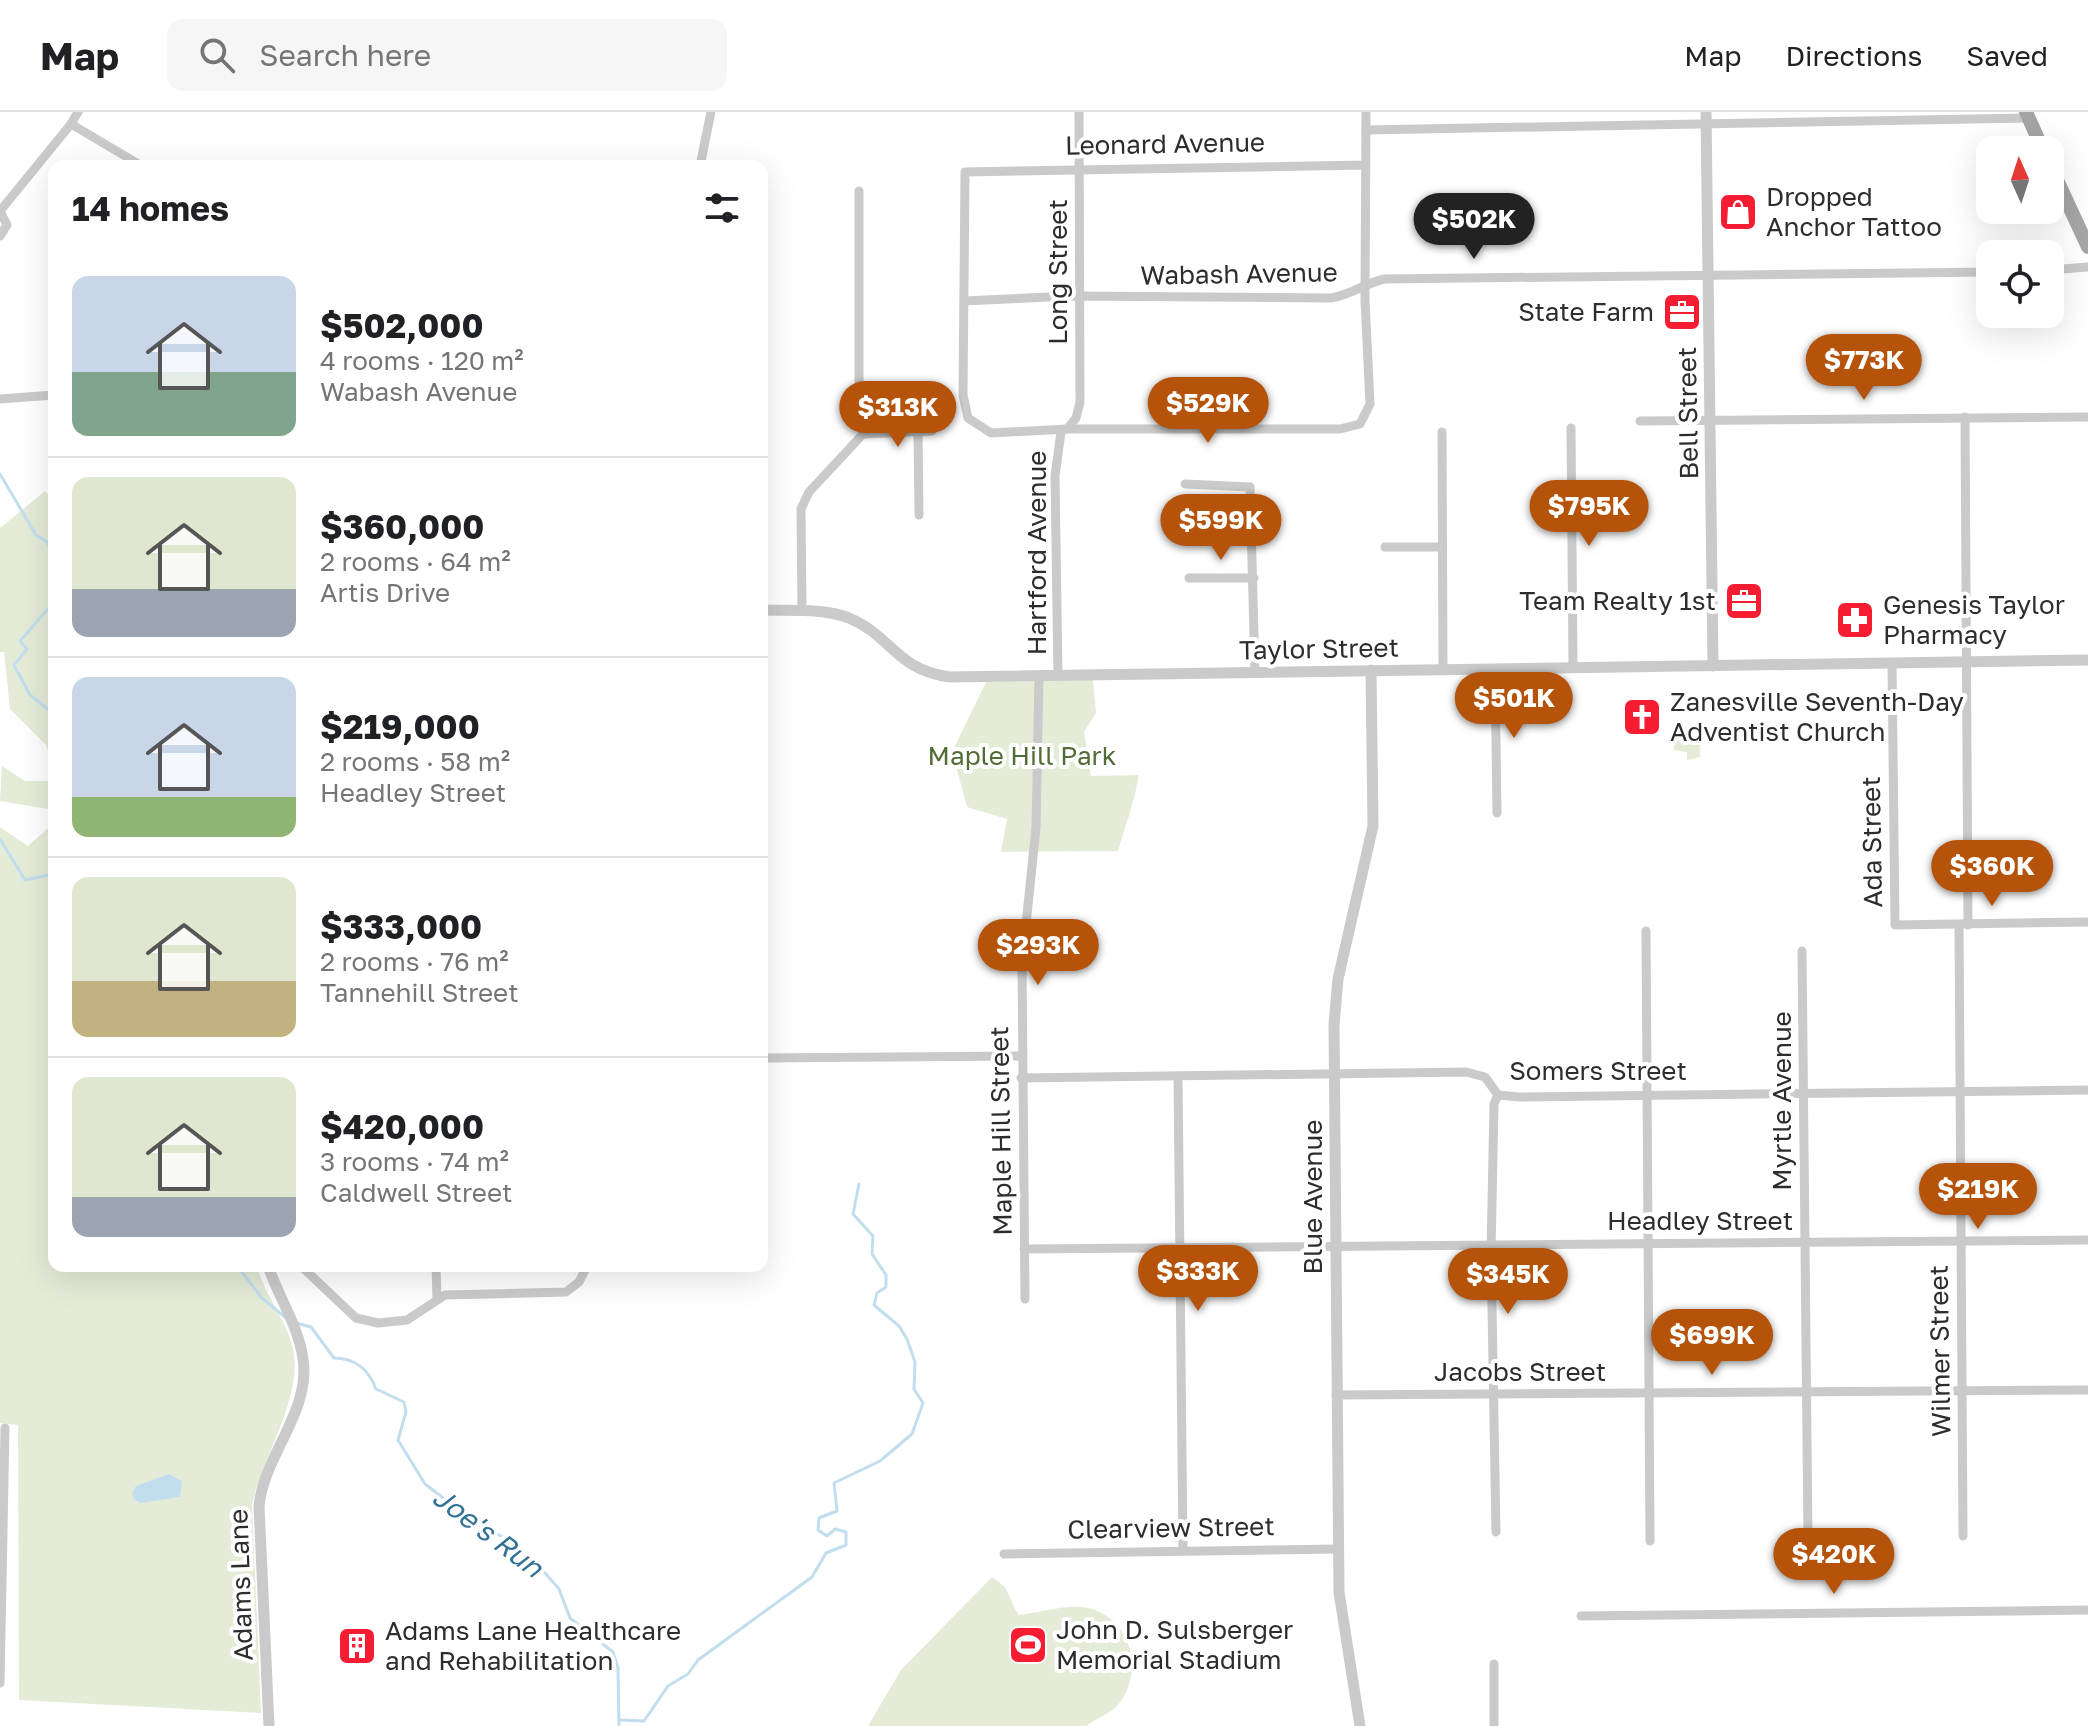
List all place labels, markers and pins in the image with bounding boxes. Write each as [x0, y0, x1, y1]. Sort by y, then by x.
place label: Dropped Anchor Tattoo [1766, 181, 1942, 242]
shop icon: Dropped Anchor Tattoo [1717, 191, 1759, 233]
pin: $502K [1418, 193, 1530, 261]
office icon: State Farm [1661, 291, 1703, 333]
place label: State Farm [1518, 296, 1654, 327]
pin: $773K [1808, 334, 1920, 402]
pin: $529K [1152, 377, 1264, 445]
pin: $313K [842, 381, 954, 449]
pin: $795K [1533, 480, 1645, 548]
pin: $599K [1165, 494, 1277, 562]
office icon: Team Realty 1st [1723, 580, 1765, 622]
place label: Team Realty 1st [1519, 585, 1716, 616]
place label: Genesis Taylor Pharmacy [1883, 589, 2065, 650]
pharmacy icon: Genesis Taylor Pharmacy [1834, 599, 1876, 641]
pin: $501K [1458, 672, 1570, 740]
place label: Zanesville Seventh-Day Adventist Church [1670, 686, 1964, 747]
church icon: Zanesville Seventh-Day Adventist Church [1621, 696, 1663, 738]
pin: $360K [1936, 840, 2048, 908]
pin: $293K [982, 919, 1094, 987]
pin: $219K [1922, 1163, 2034, 1231]
pin: $333K [1142, 1245, 1254, 1313]
pin: $345K [1452, 1248, 1564, 1316]
pin: $699K [1656, 1309, 1768, 1377]
pin: $420K [1778, 1528, 1890, 1596]
place label: John D. Sulsberger Memorial Stadium [1056, 1614, 1293, 1675]
place label: Adams Lane Healthcare and Rehabilitation [385, 1615, 681, 1676]
sports icon: John D. Sulsberger Memorial Stadium [1007, 1624, 1049, 1666]
building icon: Adams Lane Healthcare and Rehabilitation [336, 1625, 378, 1667]

